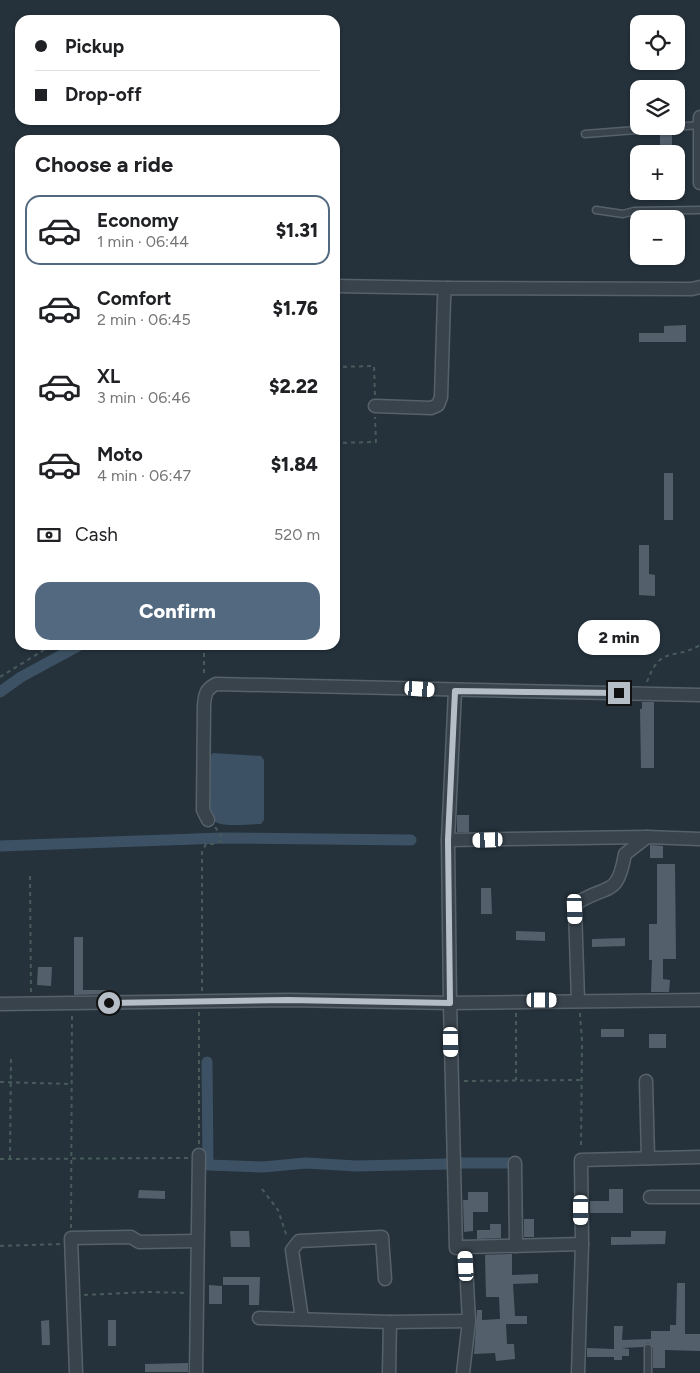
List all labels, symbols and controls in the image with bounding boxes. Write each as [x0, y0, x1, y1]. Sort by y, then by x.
map controls [630, 15, 685, 265]
button: locate [630, 15, 685, 70]
text: Pickup [65, 35, 124, 58]
button: layers [630, 80, 685, 135]
text: Drop-off [65, 83, 142, 106]
button: + [630, 145, 685, 200]
text: Choose a ride [35, 151, 173, 178]
icon: car [37, 208, 82, 253]
text: Economy [97, 209, 179, 232]
button: − [630, 210, 685, 265]
text: $1.31 [276, 219, 318, 242]
text: 1 min · 06:44 [97, 232, 189, 251]
icon: car [37, 286, 82, 331]
text: Comfort [97, 287, 172, 310]
text: $1.76 [273, 297, 318, 320]
text: 2 min · 06:45 [97, 310, 191, 329]
icon: car [37, 364, 82, 409]
text: XL [97, 365, 120, 388]
text: $2.22 [269, 375, 318, 398]
text: 3 min · 06:46 [97, 388, 190, 407]
icon: car [37, 442, 82, 487]
text: Moto [97, 443, 143, 466]
text: $1.84 [271, 453, 318, 476]
text: 4 min · 06:47 [97, 466, 191, 485]
icon: cash [35, 521, 63, 549]
text: Cash [75, 523, 118, 546]
text: 520 m [274, 525, 320, 544]
button: Confirm [35, 582, 320, 640]
callout: 2 min [578, 620, 660, 656]
text: 2 min [599, 628, 639, 647]
car [404, 680, 435, 698]
route end [608, 682, 630, 704]
car [472, 832, 503, 848]
car [566, 894, 583, 924]
route start [98, 992, 120, 1014]
car [527, 993, 557, 1008]
car [443, 1027, 458, 1057]
car [573, 1195, 588, 1225]
car [457, 1251, 474, 1281]

